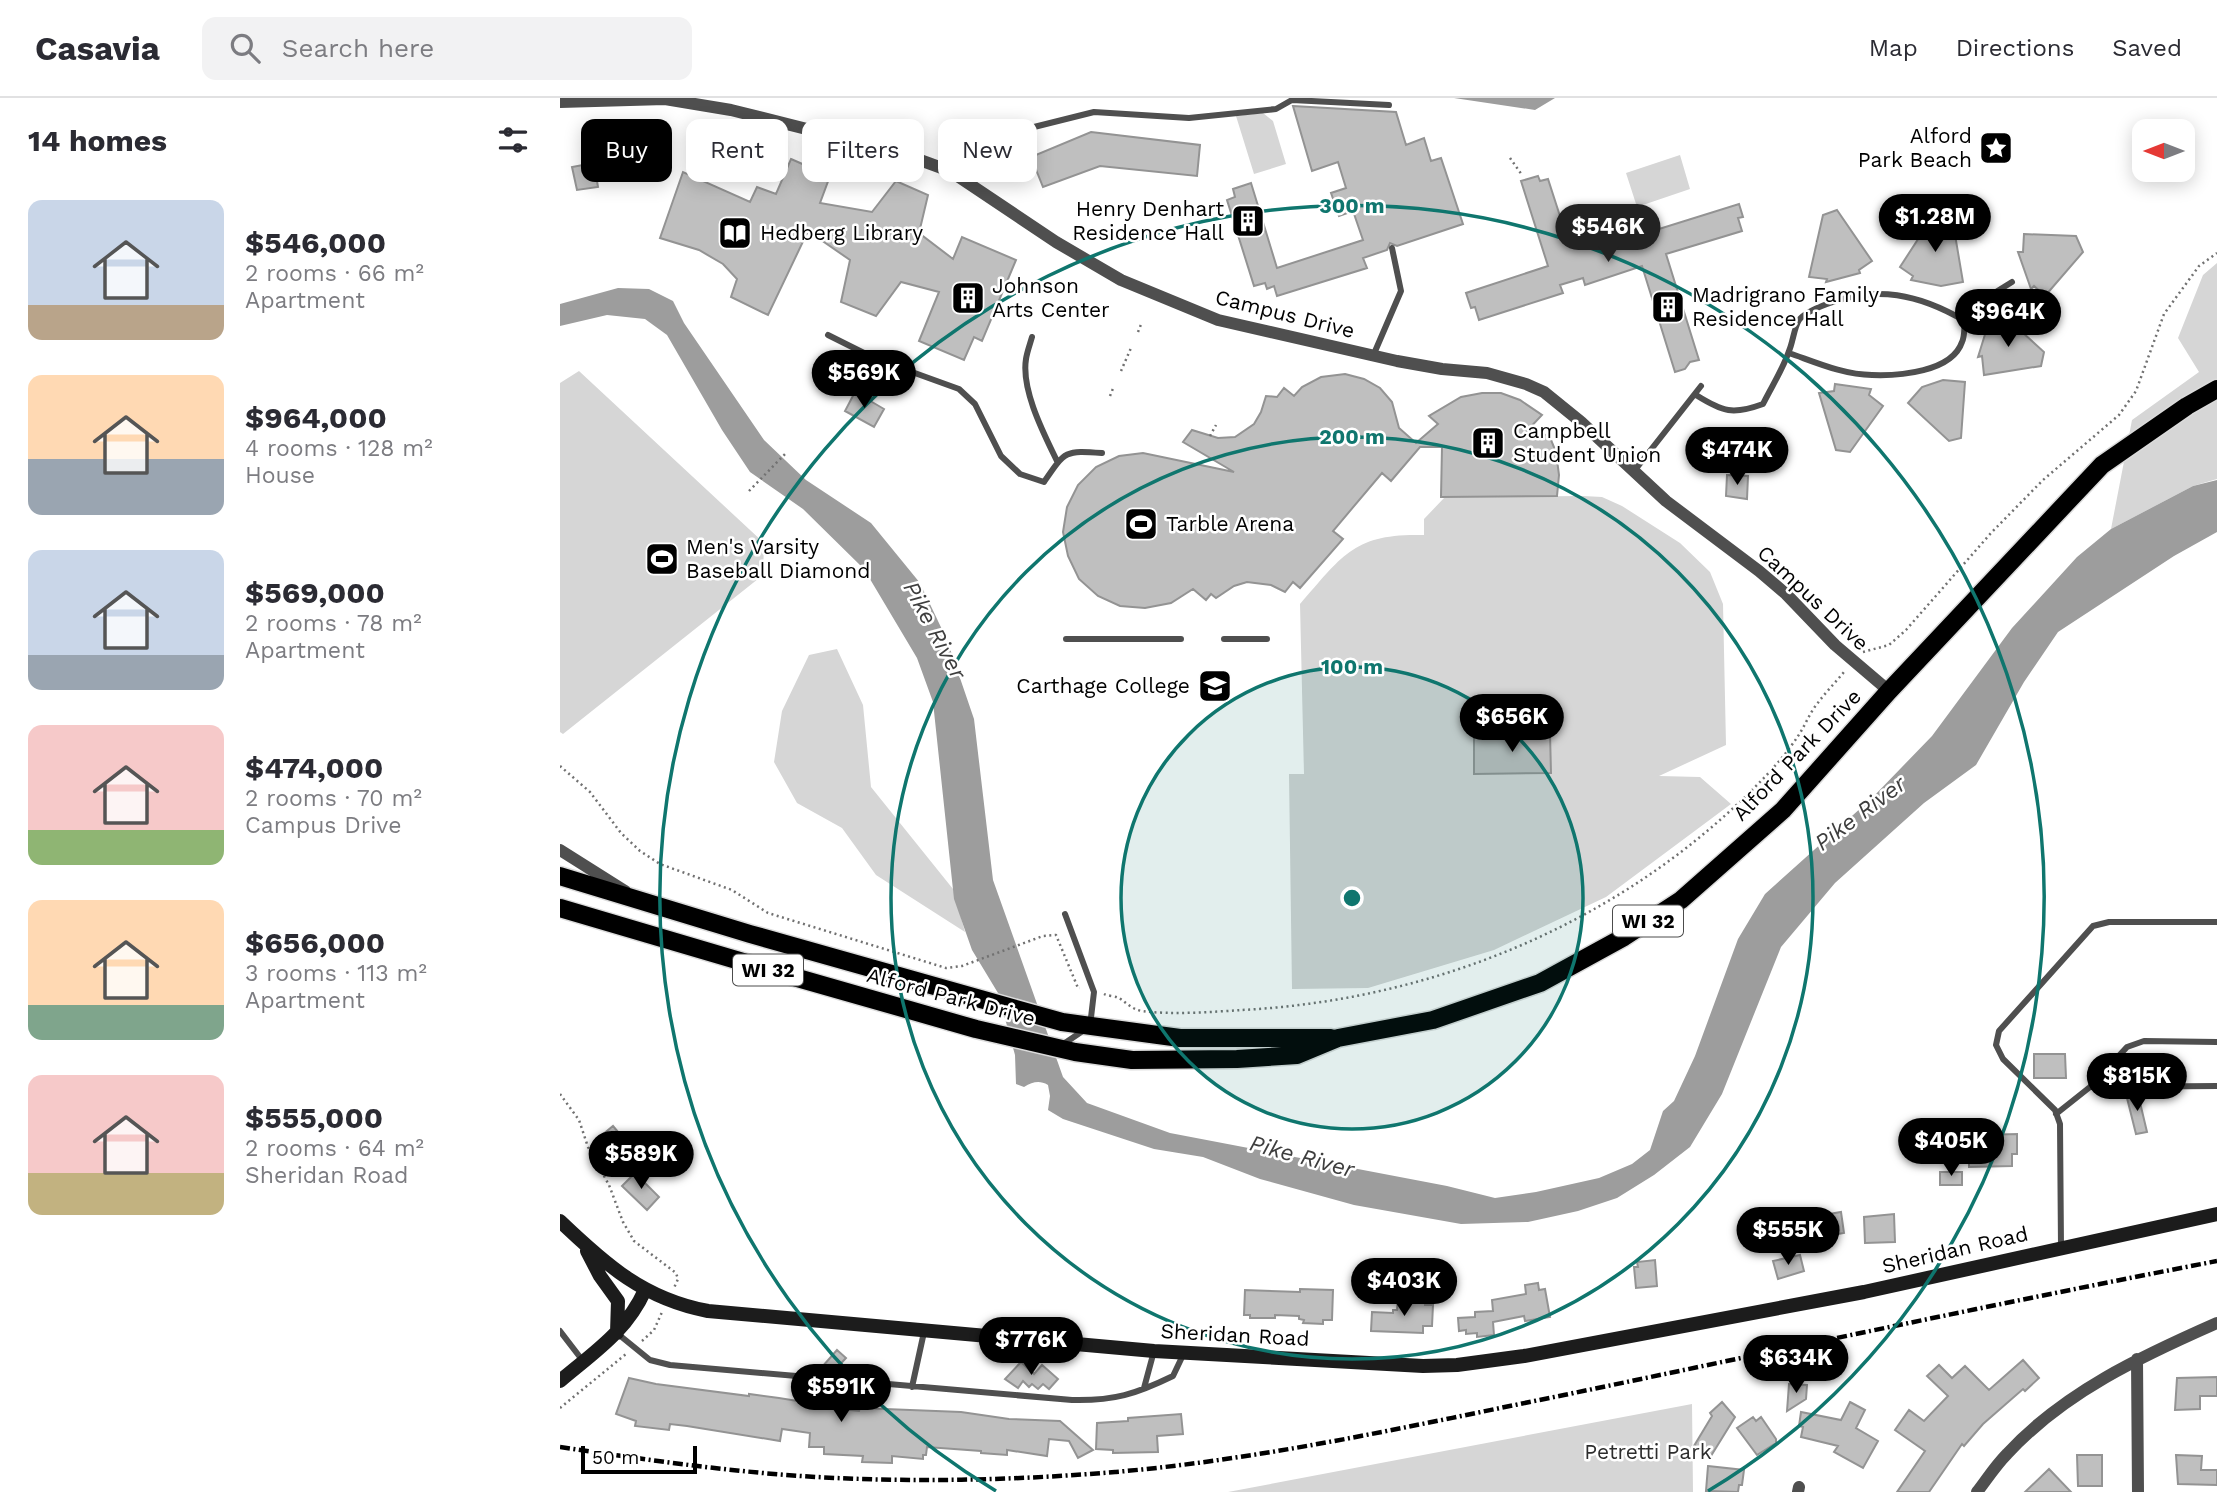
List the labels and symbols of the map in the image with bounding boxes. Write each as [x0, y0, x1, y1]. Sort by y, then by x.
north arrow [2132, 119, 2194, 182]
place label: Alford Park Beach [1858, 123, 1972, 172]
place icon: Alford Park Beach [1977, 129, 2015, 167]
text: 300 m [1319, 193, 1385, 218]
pin: $1.28M [1878, 194, 1992, 254]
place label: Henry Denhart Residence Hall [1072, 196, 1225, 245]
building icon: Henry Denhart Residence Hall [1229, 202, 1267, 240]
pin: $546K [1559, 204, 1657, 264]
library icon: Hedberg Library [716, 214, 754, 252]
place label: Hedberg Library [760, 220, 923, 245]
place label: Johnson Arts Center [992, 273, 1110, 322]
building icon: Johnson Arts Center [949, 279, 987, 317]
place label: Madrigrano Family Residence Hall [1692, 282, 1879, 331]
street label: Campus Drive [1213, 284, 1357, 343]
building icon: Madrigrano Family Residence Hall [1649, 288, 1687, 326]
pin: $964K [1959, 289, 2057, 349]
pin: $569K [815, 350, 913, 410]
place label: Campbell Student Union [1513, 418, 1661, 467]
text: 200 m [1319, 424, 1385, 449]
building icon: Campbell Student Union [1469, 424, 1507, 462]
pin: $474K [1688, 428, 1786, 487]
sports icon: Tarble Arena [1122, 505, 1160, 543]
place label: Tarble Arena [1166, 511, 1294, 536]
place label: Men's Varsity Baseball Diamond [686, 534, 870, 583]
sports icon: Men's Varsity Baseball Diamond [643, 540, 681, 578]
street label: Campus Drive [1753, 540, 1874, 656]
water label: Pike River [897, 577, 972, 685]
text: 100 m [1321, 654, 1383, 679]
school or university icon: Carthage College [1196, 667, 1234, 705]
place label: Carthage College [1016, 673, 1190, 698]
street label: Alford Park Drive [1727, 684, 1866, 826]
pin: $656K [1463, 694, 1561, 754]
water label: Pike River [1809, 770, 1912, 856]
centre of rings [1340, 886, 1364, 910]
road number: WI 32 [1613, 906, 1683, 936]
road number: WI 32 [733, 954, 803, 986]
street label: Alford Park Drive [864, 962, 1038, 1031]
pin: $815K [2088, 1054, 2186, 1113]
pin: $405K [1902, 1118, 2000, 1178]
water label: Pike River [1247, 1130, 1358, 1184]
pin: $589K [592, 1132, 690, 1191]
pin: $555K [1739, 1208, 1837, 1267]
street label: Sheridan Road [1879, 1221, 2030, 1278]
pin: $403K [1355, 1258, 1453, 1318]
pin: $776K [982, 1318, 1080, 1377]
street label: Sheridan Road [1160, 1318, 1310, 1351]
pin: $634K [1747, 1336, 1845, 1395]
pin: $591K [792, 1364, 890, 1424]
park label: Petretti Park [1584, 1439, 1712, 1464]
scale bar [581, 1443, 696, 1475]

